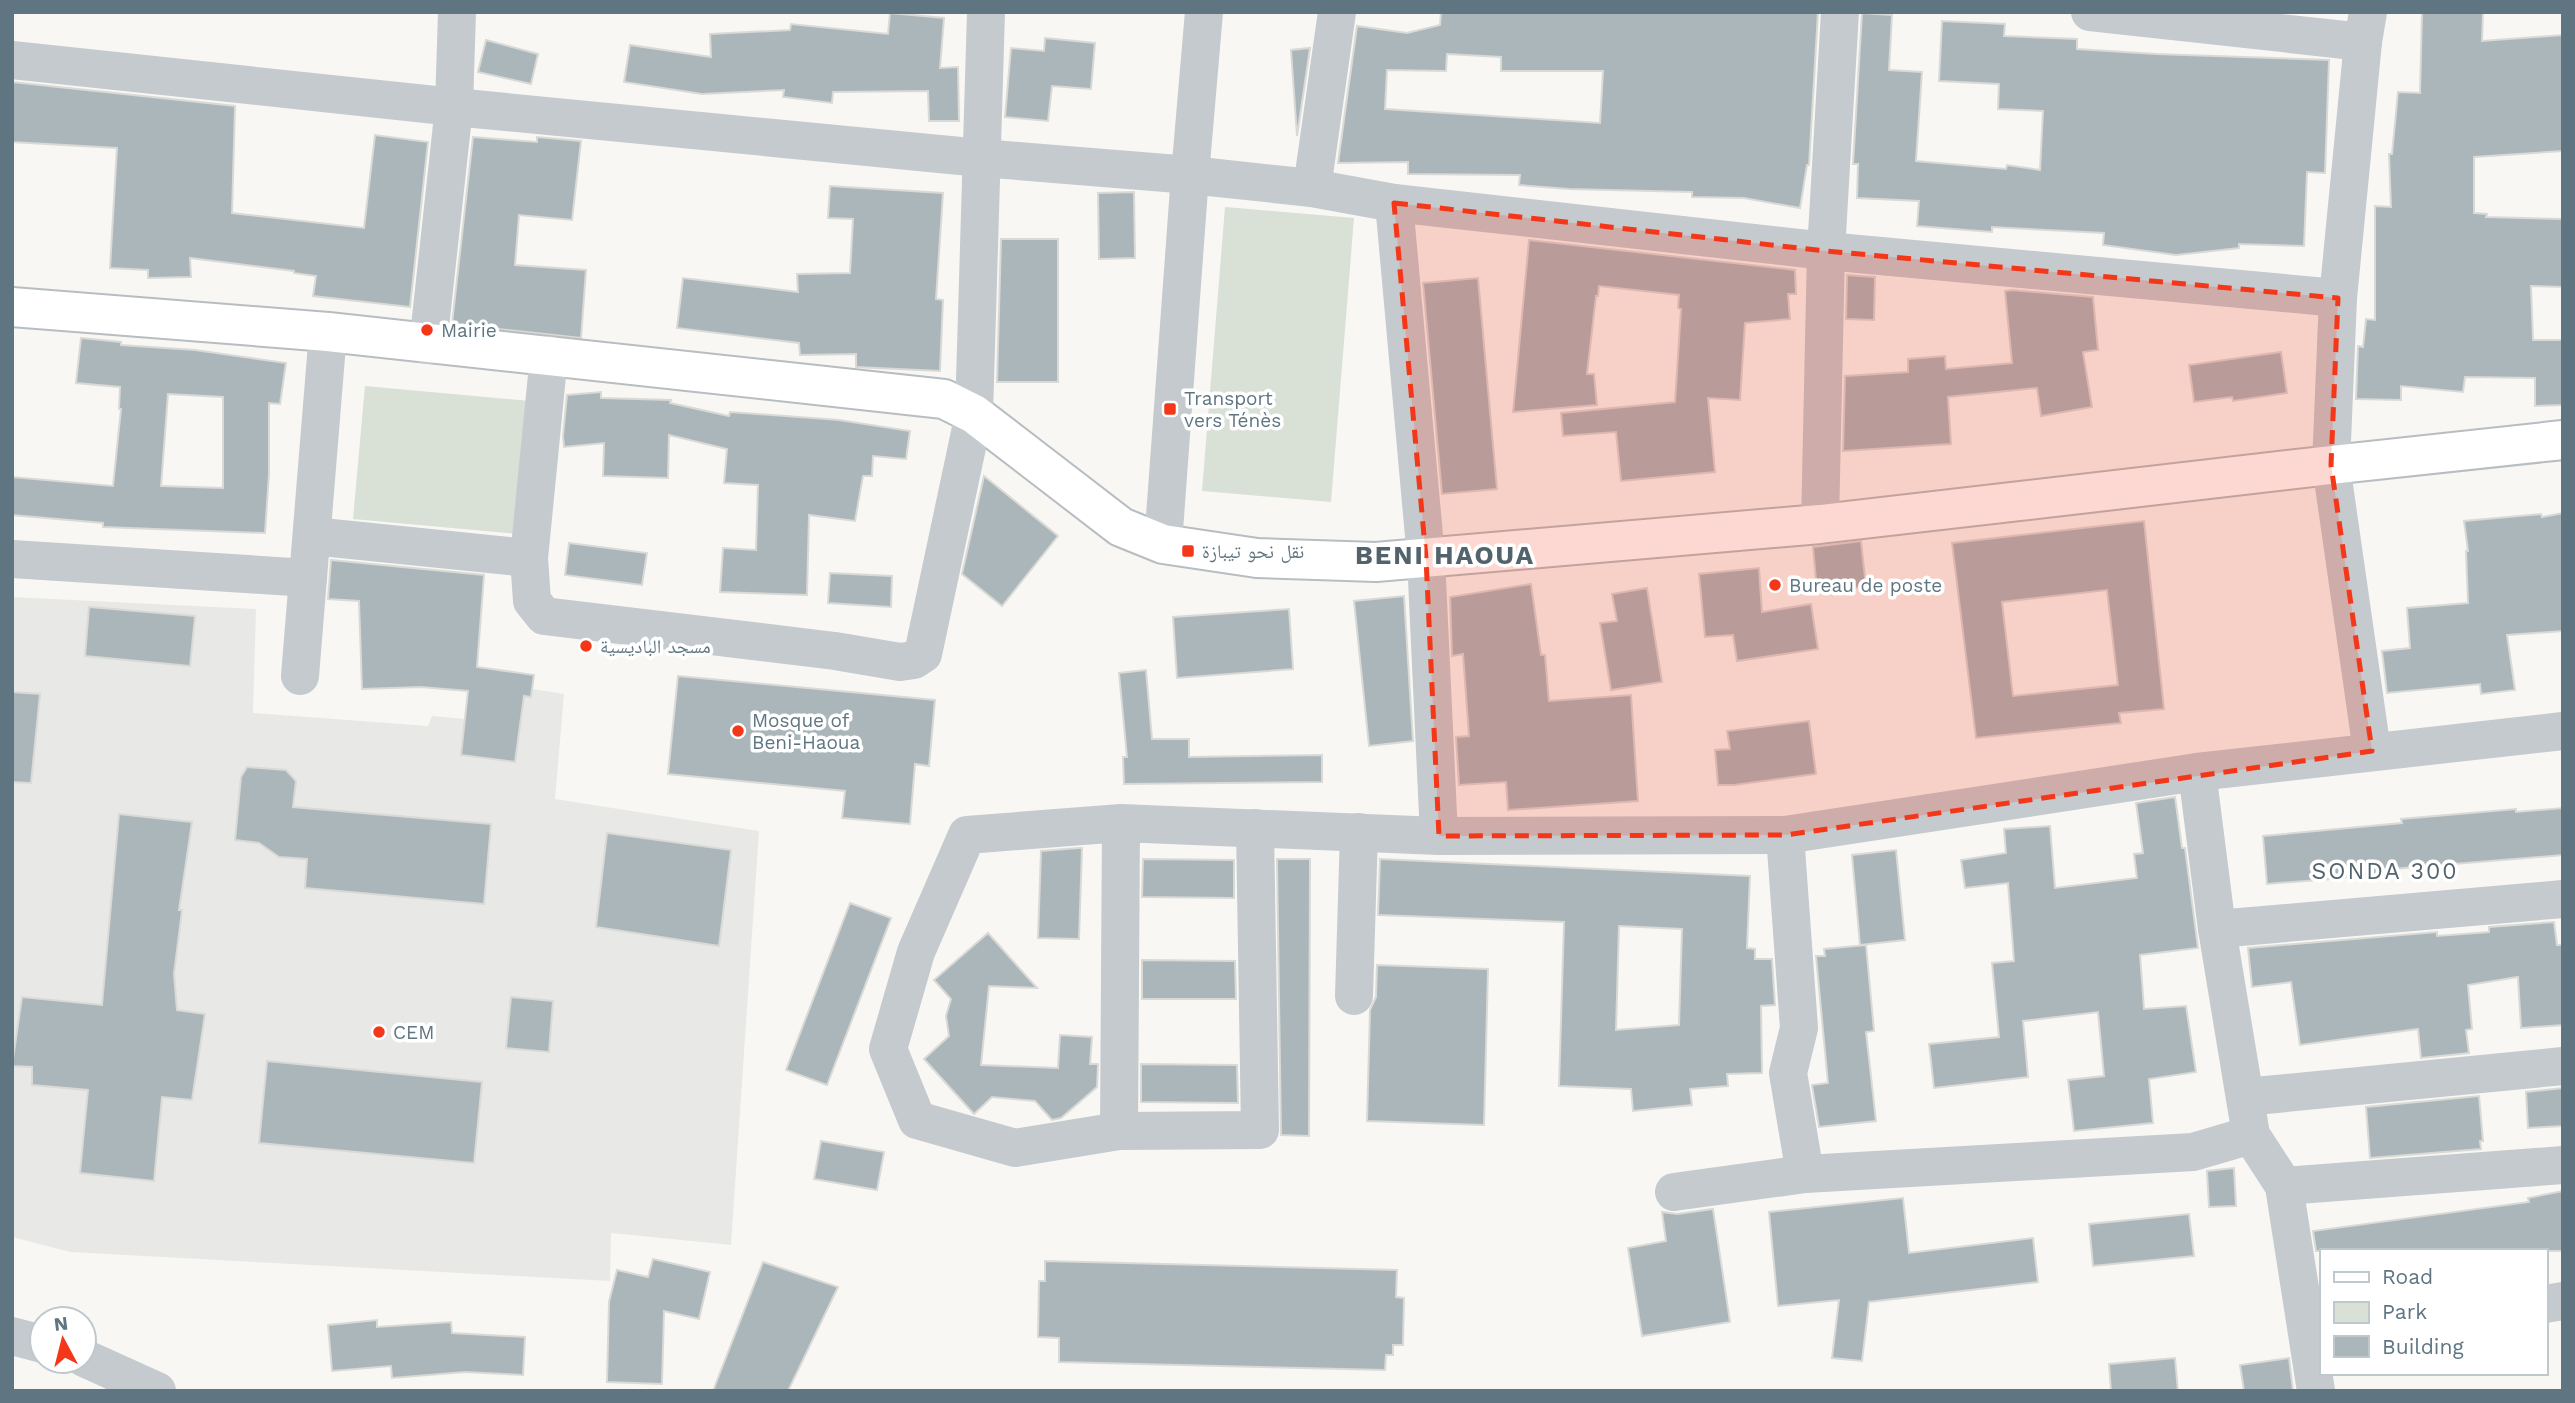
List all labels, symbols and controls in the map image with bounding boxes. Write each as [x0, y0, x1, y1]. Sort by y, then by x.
place label: Mairie [441, 319, 497, 342]
marker: Mairie [419, 322, 435, 338]
place label: Transport vers Ténès [1184, 387, 1281, 432]
marker: Transport vers Ténès [1162, 401, 1178, 417]
place label: نقل نحو تيبازة [1202, 540, 1304, 563]
district label: BENI HAOUA [1355, 540, 1535, 570]
marker: نقل نحو تيبازة [1180, 543, 1196, 559]
place label: Bureau de poste [1789, 574, 1942, 597]
marker: Bureau de poste [1767, 577, 1783, 593]
place label: مسجد الباديسية [600, 635, 711, 658]
marker: مسجد الباديسية [578, 638, 594, 654]
place label: Mosque of Beni-Haoua [752, 709, 861, 754]
marker: Mosque of Beni-Haoua [730, 723, 746, 739]
district label: SONDA 300 [2311, 858, 2459, 885]
place label: CEM [393, 1021, 434, 1044]
marker: CEM [371, 1024, 387, 1040]
legend [2320, 1249, 2547, 1375]
text: Road [2382, 1264, 2433, 1289]
text: Park [2382, 1299, 2427, 1324]
north arrow [28, 1305, 98, 1375]
text: N [53, 1311, 69, 1336]
text: Building [2382, 1334, 2464, 1359]

